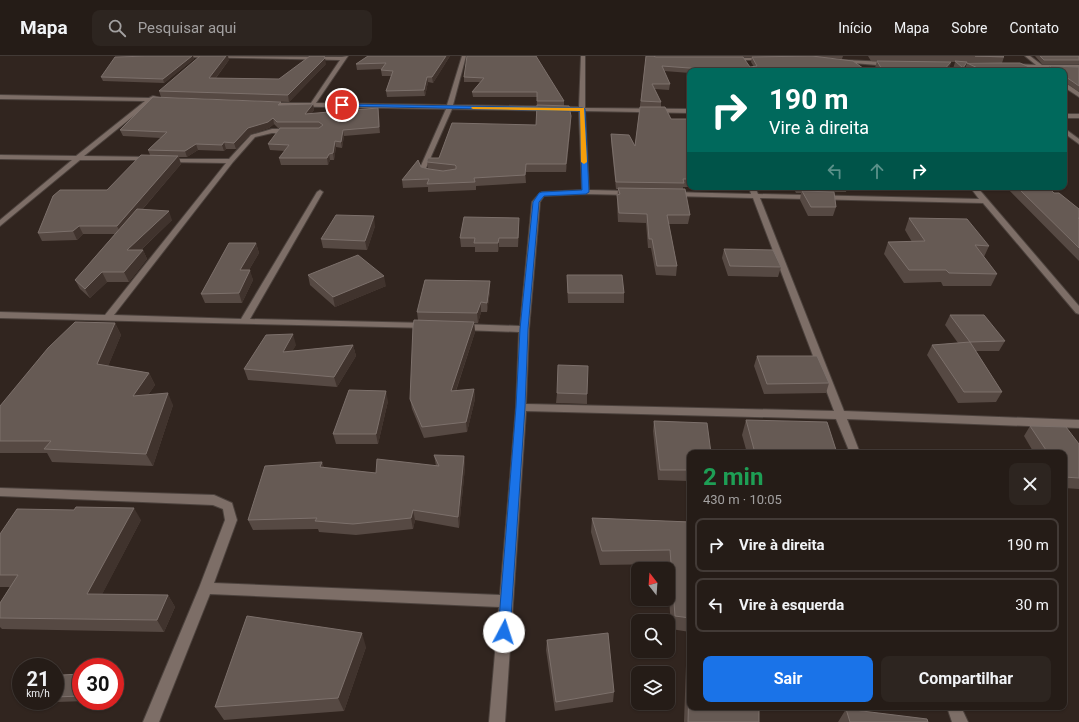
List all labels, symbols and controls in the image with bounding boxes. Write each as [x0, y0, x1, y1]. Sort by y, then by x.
search box [92, 10, 372, 46]
text: Mapa [20, 16, 68, 39]
icon: search [106, 17, 128, 39]
text: Pesquisar aqui [138, 19, 236, 37]
text: Início [838, 20, 872, 36]
text: Mapa [894, 20, 929, 36]
text: Sobre [951, 20, 988, 36]
text: Contato [1010, 20, 1059, 36]
text: 190 m [769, 83, 848, 116]
icon: right [703, 84, 755, 136]
pin [325, 88, 359, 122]
icon: arrive [331, 94, 353, 116]
text: Vire à direita [769, 117, 869, 138]
icon: left [824, 160, 846, 182]
icon: ahead [866, 160, 888, 182]
icon: right [908, 160, 930, 182]
text: 2 min [703, 463, 763, 491]
button: close [1009, 463, 1051, 505]
text: 430 m · 10:05 [703, 492, 782, 507]
icon: right [705, 534, 727, 556]
text: Vire à direita [739, 536, 825, 554]
text: 190 m [1007, 536, 1049, 554]
north arrow [631, 562, 675, 606]
map controls [631, 562, 675, 710]
icon: left [705, 594, 727, 616]
text: Vire à esquerda [739, 596, 844, 614]
text: 30 m [1015, 596, 1049, 614]
position arrow [483, 611, 525, 653]
button: search [631, 614, 675, 658]
button: Sair [703, 656, 873, 702]
button: Compartilhar [881, 656, 1051, 702]
speed limit sign: 30 [72, 658, 124, 710]
button: layers [631, 666, 675, 710]
text: 21 [27, 667, 49, 691]
text: km/h [26, 688, 50, 699]

